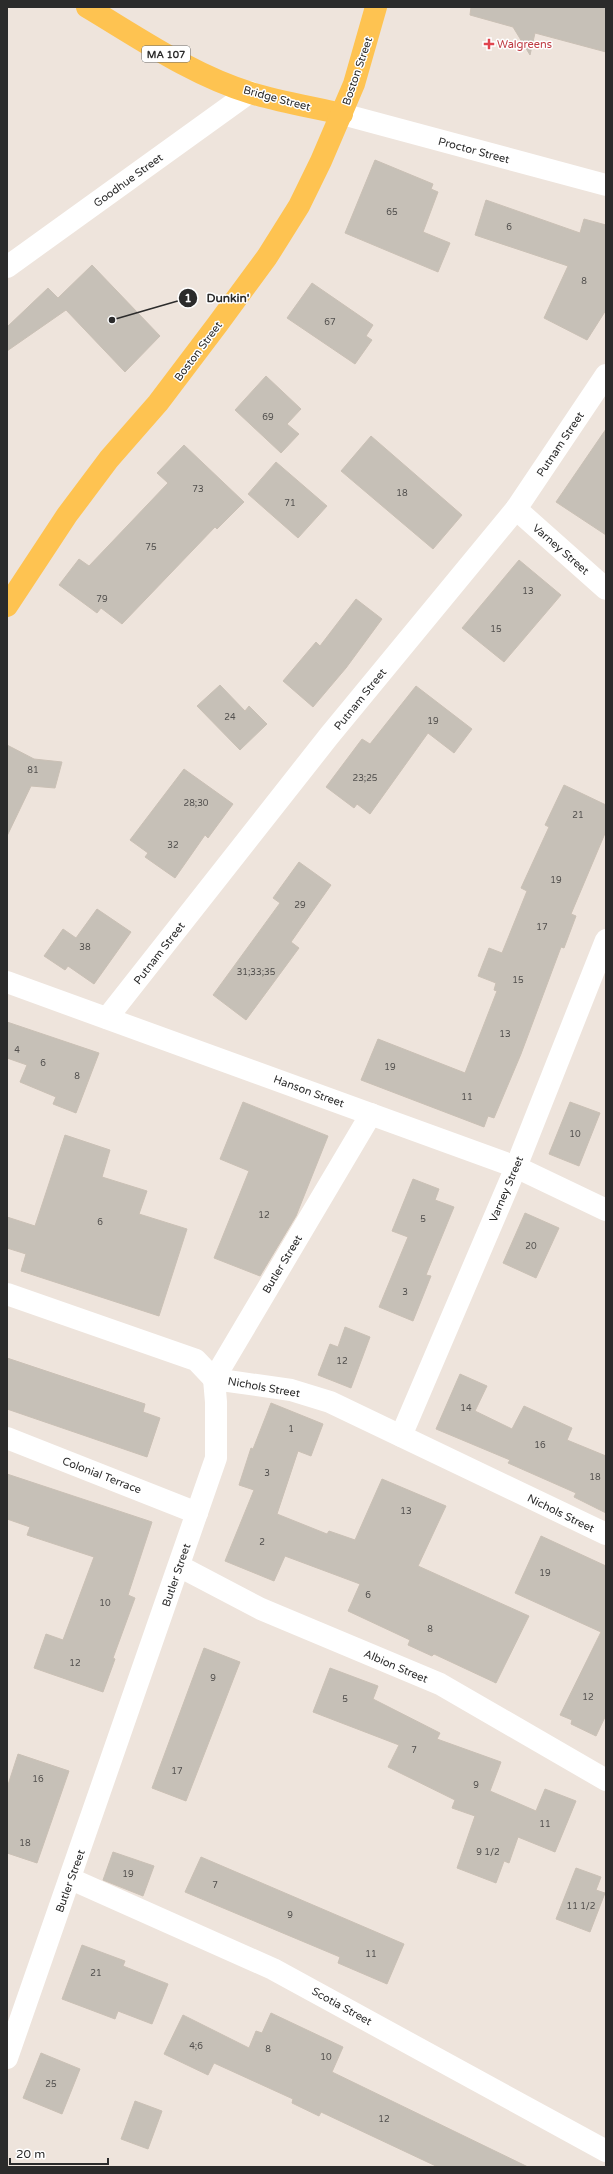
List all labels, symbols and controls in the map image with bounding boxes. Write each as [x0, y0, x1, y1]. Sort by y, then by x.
street label: Boston Street [340, 35, 375, 107]
place label: Walgreens [497, 38, 552, 51]
marker: Walgreens [484, 39, 494, 49]
road number: MA 107 [142, 46, 190, 62]
street label: Bridge Street [242, 83, 312, 114]
street label: Proctor Street [437, 135, 511, 166]
street label: Goodhue Street [91, 151, 165, 210]
house number: 65 [386, 207, 398, 218]
house number: 6 [506, 222, 512, 233]
house number: 8 [581, 276, 587, 287]
callout: Dunkin' [178, 286, 257, 310]
text: 1 [184, 291, 192, 305]
text: Dunkin' [206, 291, 250, 305]
house number: 67 [324, 317, 336, 328]
street label: Boston Street [172, 319, 225, 384]
street label: Putnam Street [534, 409, 587, 479]
house number: 69 [262, 412, 274, 423]
house number: 73 [192, 484, 204, 495]
house number: 18 [396, 488, 408, 499]
house number: 71 [284, 498, 296, 509]
street label: Varney Street [530, 521, 592, 577]
house number: 75 [145, 542, 157, 553]
house number: 13 [522, 586, 534, 597]
house number: 79 [96, 594, 108, 605]
house number: 15 [490, 624, 502, 635]
street label: Putnam Street [332, 666, 389, 733]
house number: 24 [224, 712, 236, 723]
house number: 19 [427, 716, 439, 727]
house number: 81 [27, 765, 39, 776]
house number: 23;25 [353, 773, 378, 784]
house number: 28;30 [184, 798, 209, 809]
house number: 21 [572, 810, 584, 821]
house number: 32 [167, 840, 179, 851]
house number: 19 [550, 875, 562, 886]
house number: 29 [294, 900, 306, 911]
street label: Putnam Street [131, 920, 188, 987]
house number: 17 [536, 922, 548, 933]
house number: 38 [79, 942, 91, 953]
house number: 31;33;35 [237, 967, 276, 978]
house number: 15 [512, 975, 524, 986]
house number: 13 [499, 1029, 511, 1040]
house number: 4 [14, 1045, 20, 1056]
house number: 6 [40, 1058, 46, 1069]
house number: 19 [384, 1062, 396, 1073]
house number: 8 [74, 1071, 80, 1082]
street label: Hanson Street [272, 1073, 346, 1110]
house number: 11 [461, 1092, 473, 1103]
house number: 10 [569, 1129, 581, 1140]
street label: Varney Street [487, 1154, 526, 1224]
house number: 12 [258, 1210, 270, 1221]
house number: 5 [420, 1214, 426, 1225]
house number: 6 [97, 1217, 103, 1228]
street label: Butler Street [260, 1233, 305, 1296]
house number: 20 [525, 1241, 537, 1252]
house number: 3 [402, 1287, 408, 1298]
house number: 12 [336, 1356, 348, 1367]
street label: Nichols Street [227, 1375, 301, 1400]
house number: 14 [460, 1403, 472, 1414]
house number: 1 [288, 1424, 294, 1435]
house number: 16 [534, 1440, 546, 1451]
street label: Colonial Terrace [60, 1454, 143, 1497]
house number: 3 [264, 1468, 270, 1479]
house number: 18 [589, 1472, 601, 1483]
street label: Nichols Street [525, 1492, 596, 1535]
house number: 13 [400, 1506, 412, 1517]
house number: 2 [259, 1537, 265, 1548]
street label: Butler Street [160, 1542, 193, 1608]
house number: 19 [539, 1568, 551, 1579]
house number: 6 [365, 1590, 371, 1601]
house number: 10 [99, 1598, 111, 1609]
house number: 8 [427, 1624, 433, 1635]
street label: Albion Street [362, 1647, 430, 1686]
house number: 12 [69, 1658, 81, 1669]
house number: 9 [210, 1673, 216, 1684]
house number: 12 [582, 1692, 594, 1703]
house number: 5 [342, 1694, 348, 1705]
house number: 7 [411, 1745, 417, 1756]
house number: 17 [171, 1766, 183, 1777]
house number: 16 [32, 1774, 44, 1785]
house number: 9 [473, 1780, 479, 1791]
house number: 11 [539, 1819, 551, 1830]
house number: 18 [19, 1838, 31, 1849]
house number: 9 1/2 [476, 1847, 500, 1858]
street label: Butler Street [53, 1848, 88, 1914]
house number: 19 [122, 1869, 134, 1880]
house number: 7 [212, 1880, 218, 1891]
house number: 11 1/2 [567, 1901, 595, 1912]
house number: 9 [287, 1910, 293, 1921]
house number: 11 [365, 1949, 377, 1960]
house number: 21 [90, 1968, 102, 1979]
street label: Scotia Street [309, 1985, 374, 2028]
house number: 4;6 [189, 2041, 203, 2052]
house number: 8 [265, 2044, 271, 2055]
house number: 10 [320, 2052, 332, 2063]
house number: 25 [45, 2079, 57, 2090]
house number: 12 [378, 2114, 390, 2125]
scale bar [10, 2140, 108, 2166]
text: 20 m [16, 2147, 45, 2161]

